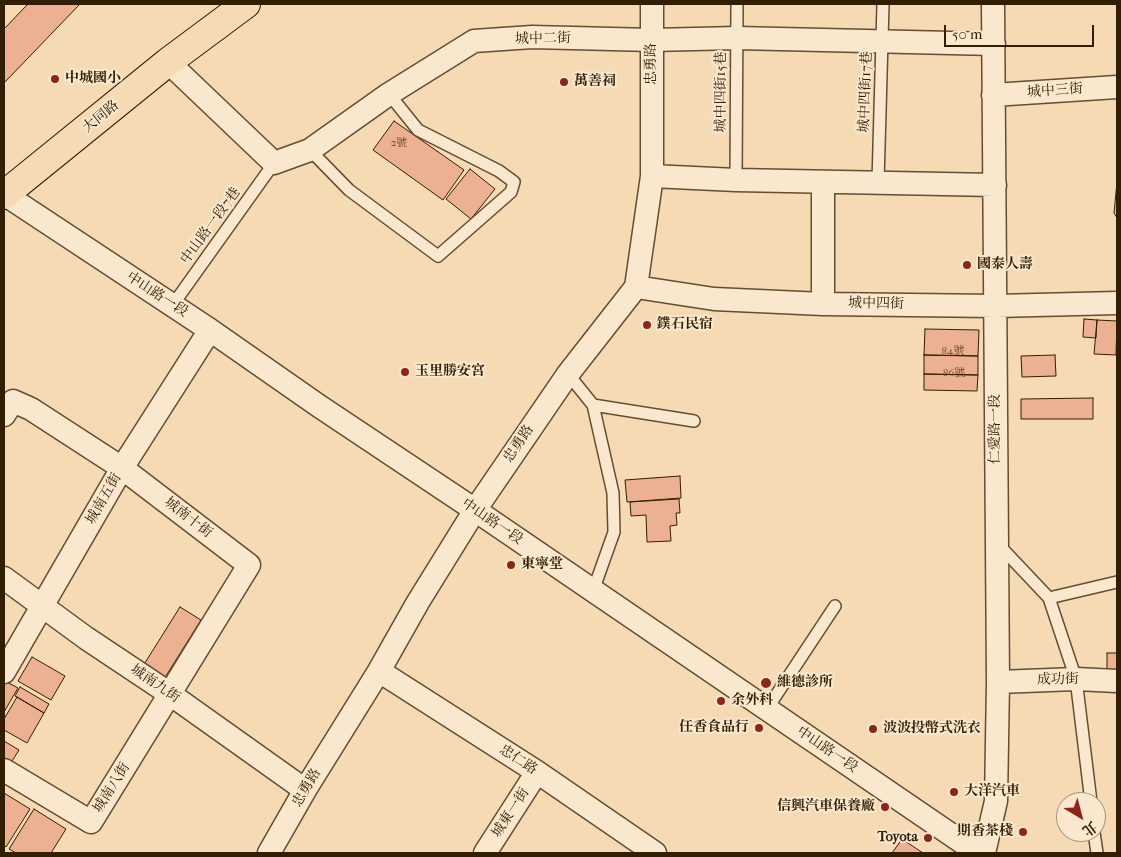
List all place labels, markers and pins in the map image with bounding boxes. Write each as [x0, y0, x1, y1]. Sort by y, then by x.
place label: 中城國小 [65, 71, 121, 87]
marker: 中城國小 [49, 73, 61, 85]
place label: 萬善祠 [574, 74, 616, 90]
marker: 萬善祠 [558, 76, 570, 88]
place label: 國泰人壽 [977, 257, 1033, 273]
marker: 國泰人壽 [961, 259, 973, 271]
place label: 鏷石民宿 [657, 317, 713, 333]
marker: 鏷石民宿 [641, 319, 653, 331]
place label: 玉里勝安宮 [415, 364, 485, 380]
marker: 玉里勝安宮 [399, 366, 411, 378]
place label: 東寧堂 [521, 557, 563, 573]
marker: 東寧堂 [505, 559, 517, 571]
place label: 維德診所 [777, 675, 833, 691]
marker: 維德診所 [759, 676, 773, 690]
place label: 余外科 [731, 693, 773, 709]
marker: 余外科 [715, 695, 727, 707]
place label: 任香食品行 [679, 720, 749, 736]
place label: 波波投幣式洗衣 [883, 721, 981, 737]
marker: 任香食品行 [753, 722, 765, 734]
marker: 波波投幣式洗衣 [867, 723, 879, 735]
place label: 大洋汽車 [964, 784, 1020, 800]
marker: 大洋汽車 [948, 786, 960, 798]
place label: 信興汽車保養廠 [777, 799, 875, 815]
marker: 信興汽車保養廠 [879, 801, 891, 813]
place label: 期香茶棧 [957, 824, 1013, 840]
marker: 期香茶棧 [1017, 826, 1029, 838]
place label: Toyota [878, 830, 918, 846]
marker: Toyota [922, 832, 934, 844]

